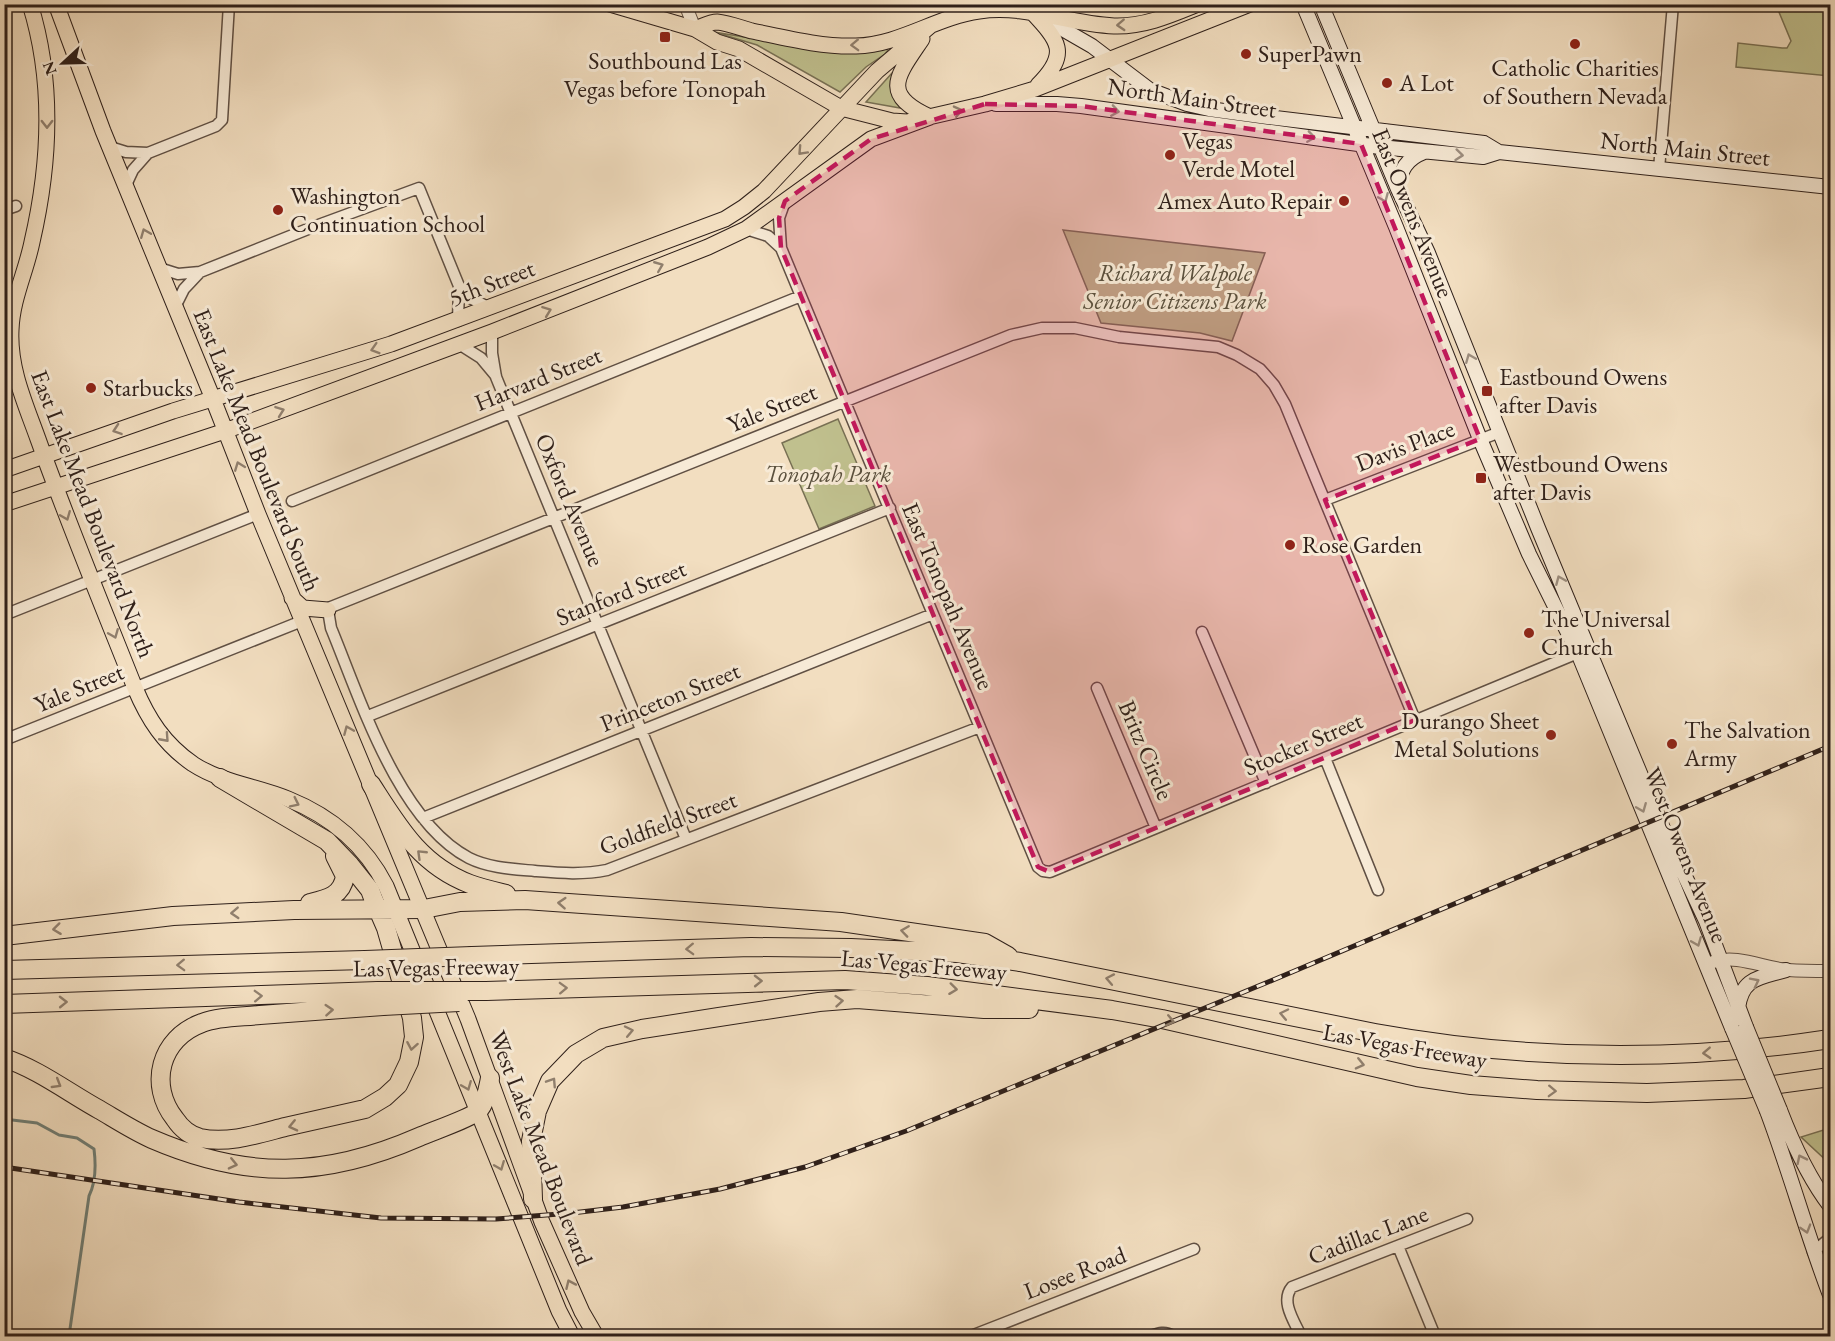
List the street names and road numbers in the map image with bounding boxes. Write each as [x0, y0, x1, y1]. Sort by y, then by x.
street label: North Main Street [1106, 70, 1279, 125]
street label: East Owens Avenue [1365, 123, 1462, 302]
street label: North Main Street [1599, 124, 1772, 173]
street label: 5th Street [445, 252, 539, 313]
street label: East Lake Mead Boulevard South [186, 304, 329, 596]
street label: Harvard Street [470, 339, 606, 418]
street label: East Lake Mead Boulevard North [24, 365, 163, 662]
street label: Yale Street [723, 375, 821, 439]
street label: Davis Place [1351, 413, 1459, 479]
street label: Oxford Avenue [529, 429, 612, 571]
street label: East Tonopah Avenue [895, 498, 1002, 694]
street label: Stanford Street [551, 552, 691, 633]
street label: Princeton Street [595, 654, 745, 739]
street label: Yale Street [30, 655, 128, 719]
street label: Britz Circle [1112, 695, 1181, 804]
street label: Stocker Street [1239, 704, 1368, 783]
street label: West Owens Avenue [1637, 762, 1736, 947]
street label: Goldfield Street [595, 783, 741, 862]
street label: Las Vegas Freeway [840, 942, 1009, 987]
street label: Las Vegas Freeway [352, 950, 520, 983]
street label: Las Vegas Freeway [1320, 1016, 1490, 1075]
street label: West Lake Mead Boulevard [482, 1026, 601, 1270]
street label: Cadillac Lane [1303, 1197, 1432, 1272]
street label: Losee Road [1019, 1239, 1131, 1306]

